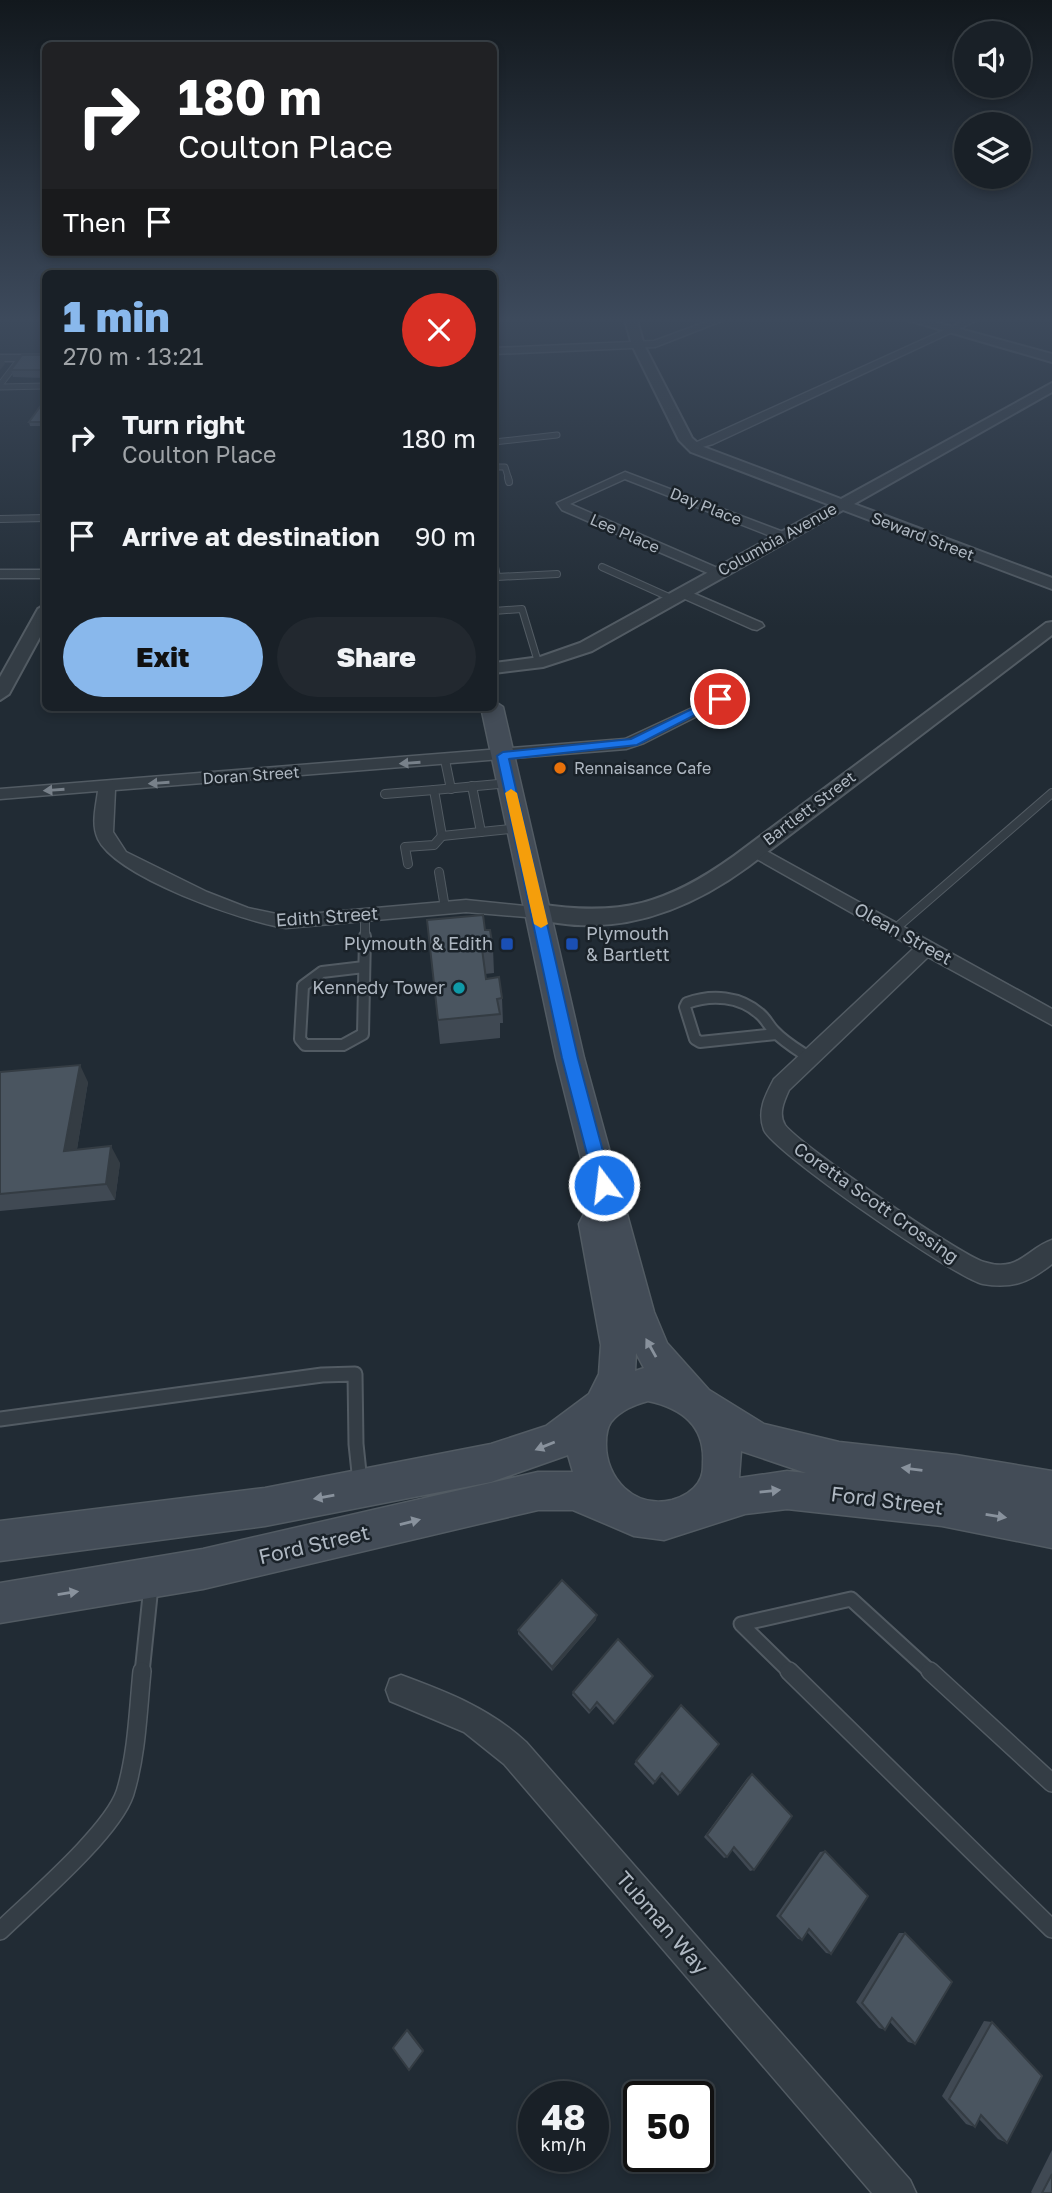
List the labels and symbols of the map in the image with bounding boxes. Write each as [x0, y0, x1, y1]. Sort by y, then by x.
street label: Day Place [667, 483, 745, 529]
street label: Columbia Avenue [714, 498, 840, 580]
street label: Seward Street [869, 507, 977, 565]
street label: Lee Place [587, 509, 663, 557]
pin [690, 669, 750, 729]
one-way arrow [399, 758, 421, 769]
place label: Rennaisance Cafe [574, 758, 711, 778]
marker: Rennaisance Cafe [552, 760, 568, 776]
street label: Doran Street [202, 762, 300, 788]
street label: Bartlett Street [759, 767, 859, 849]
one-way arrow [148, 777, 170, 788]
one-way arrow [42, 785, 64, 796]
street label: Olean Street [851, 897, 956, 969]
street label: Edith Street [275, 901, 379, 931]
place label: Plymouth & Bartlett [586, 922, 670, 965]
place label: Plymouth & Edith [344, 932, 493, 954]
marker: Plymouth & Edith [499, 936, 515, 952]
marker: Plymouth & Bartlett [564, 936, 580, 952]
place label: Kennedy Tower [312, 976, 445, 998]
marker: Kennedy Tower [451, 980, 467, 996]
street label: Coretta Scott Crossing [790, 1137, 963, 1267]
position arrow [567, 1148, 641, 1222]
one-way arrow [645, 1338, 657, 1357]
one-way arrow [535, 1440, 555, 1452]
one-way arrow [901, 1463, 923, 1474]
street label: Ford Street [829, 1480, 945, 1520]
one-way arrow [760, 1486, 782, 1497]
one-way arrow [312, 1492, 334, 1503]
one-way arrow [985, 1511, 1007, 1522]
one-way arrow [399, 1517, 421, 1528]
street label: Ford Street [256, 1519, 372, 1569]
one-way arrow [57, 1588, 79, 1599]
street label: Tubman Way [611, 1866, 715, 1979]
speed limit sign: 50 [623, 2081, 714, 2172]

